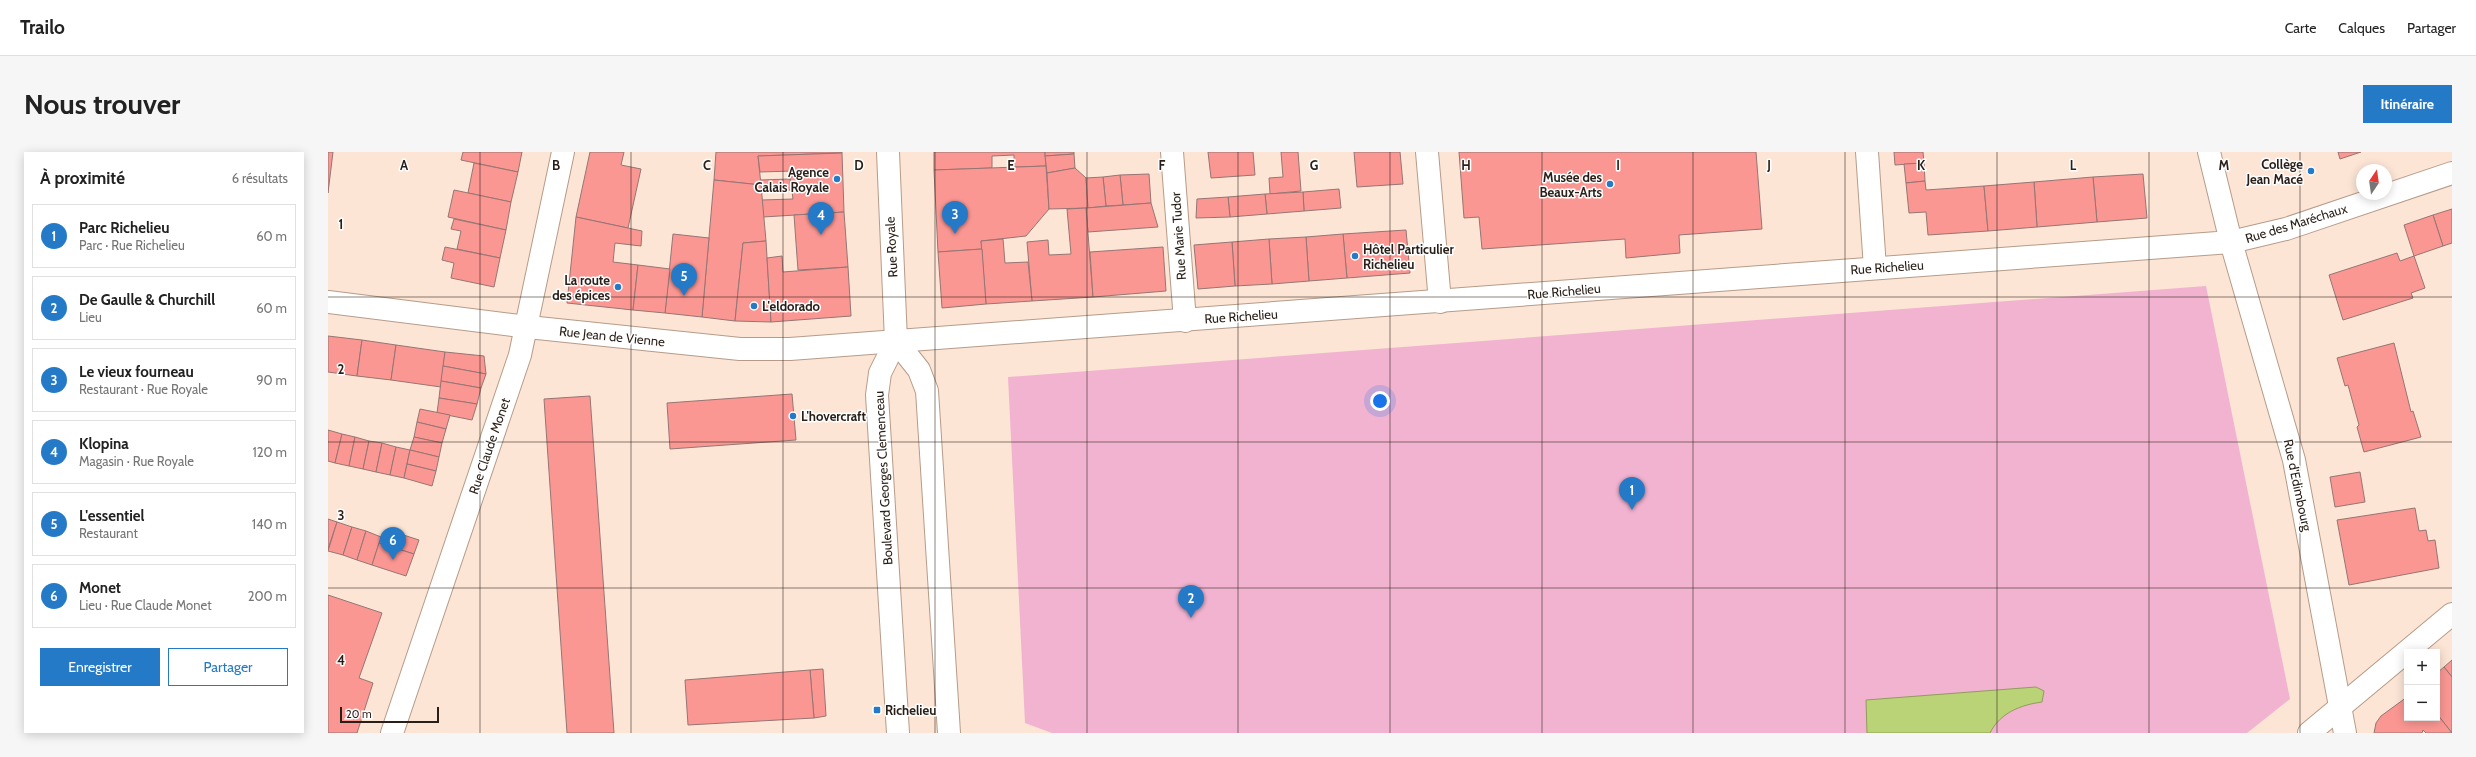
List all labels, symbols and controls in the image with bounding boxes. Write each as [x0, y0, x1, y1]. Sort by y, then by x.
text: Trailo [20, 16, 65, 39]
text: Carte [2285, 19, 2316, 37]
text: Calques [2338, 19, 2385, 37]
text: Partager [2407, 19, 2456, 37]
button: Itinéraire [2363, 85, 2452, 123]
text: Nous trouver [24, 87, 180, 121]
place label: Collège Jean Macé [2245, 156, 2303, 187]
text: A [400, 157, 409, 173]
text: B [552, 157, 560, 173]
text: C [703, 157, 711, 173]
text: D [854, 157, 864, 173]
text: E [1007, 157, 1015, 173]
text: F [1159, 157, 1166, 173]
text: G [1310, 157, 1319, 173]
text: H [1461, 157, 1471, 173]
text: I [1616, 157, 1620, 173]
text: J [1766, 157, 1771, 173]
text: K [1917, 157, 1926, 173]
text: L [2070, 157, 2077, 173]
text: M [2219, 157, 2230, 173]
place label: Agence Calais Royale [755, 164, 829, 195]
north arrow [2356, 164, 2392, 200]
marker: Collège Jean Macé [2306, 166, 2316, 176]
text: À proximité [40, 168, 125, 188]
place label: Musée des Beaux-Arts [1539, 169, 1602, 200]
text: 6 résultats [232, 170, 288, 186]
marker: Agence Calais Royale [832, 174, 842, 184]
marker: Musée des Beaux-Arts [1605, 179, 1615, 189]
street label: Rue Marie Tudor [1167, 191, 1189, 281]
street label: Rue des Maréchaux [2243, 200, 2350, 246]
pin: 3 [942, 201, 968, 234]
pin: 4 [808, 202, 834, 235]
text: 1 [339, 216, 343, 232]
street label: Rue Royale [881, 216, 901, 278]
text: Parc Richelieu [79, 219, 169, 237]
text: 1 [52, 228, 56, 244]
text: 60 m [256, 228, 287, 244]
text: Parc · Rue Richelieu [79, 237, 185, 253]
place label: Hôtel Particulier Richelieu [1363, 241, 1454, 272]
marker: Hôtel Particulier Richelieu [1350, 251, 1360, 261]
street label: Rue Richelieu [1850, 256, 1924, 278]
pin: 5 [671, 263, 697, 296]
place label: La route des épices [552, 272, 610, 303]
street label: Rue Richelieu [1527, 280, 1601, 302]
marker: La route des épices [613, 282, 623, 292]
text: De Gaulle & Churchill [79, 291, 215, 309]
place label: L'eldorado [762, 298, 821, 314]
text: 2 [51, 300, 57, 316]
text: 60 m [256, 300, 287, 316]
marker: L'eldorado [749, 301, 759, 311]
street label: Rue Richelieu [1204, 305, 1278, 327]
text: Lieu [79, 309, 102, 325]
street label: Rue Jean de Vienne [558, 322, 666, 350]
text: 2 [338, 361, 345, 377]
text: Le vieux fourneau [79, 363, 194, 381]
text: 3 [50, 372, 58, 388]
text: 90 m [256, 372, 287, 388]
text: Restaurant · Rue Royale [79, 381, 208, 397]
street label: Boulevard Georges Clemenceau [870, 390, 896, 566]
your location [1370, 391, 1390, 411]
street label: Rue Claude Monet [465, 395, 513, 496]
place label: L'hovercraft [801, 408, 866, 424]
marker: L'hovercraft [788, 411, 798, 421]
text: Klopina [79, 435, 129, 453]
street label: Rue d'Edimbourg [2280, 438, 2316, 533]
text: 4 [50, 444, 58, 460]
text: 120 m [253, 444, 287, 460]
text: Magasin · Rue Royale [79, 453, 194, 469]
pin: 1 [1619, 477, 1645, 510]
text: L'essentiel [79, 507, 145, 525]
text: 3 [337, 507, 345, 523]
text: 5 [51, 516, 57, 532]
text: 140 m [252, 516, 287, 532]
text: Restaurant [79, 525, 138, 541]
pin: 6 [380, 527, 406, 560]
text: Monet [79, 579, 121, 597]
pin: 2 [1178, 585, 1204, 618]
text: 6 [50, 588, 58, 604]
text: 200 m [248, 588, 287, 604]
text: Lieu · Rue Claude Monet [79, 597, 212, 613]
button: Enregistrer [40, 648, 160, 686]
button: Partager [168, 648, 288, 686]
map controls [2404, 649, 2440, 721]
button: + [2404, 649, 2440, 685]
text: 4 [337, 652, 345, 668]
button: − [2404, 685, 2440, 721]
place label: Richelieu [885, 702, 936, 718]
scale bar [340, 705, 439, 724]
marker: Richelieu [872, 705, 882, 715]
text: 20 m [346, 707, 372, 721]

